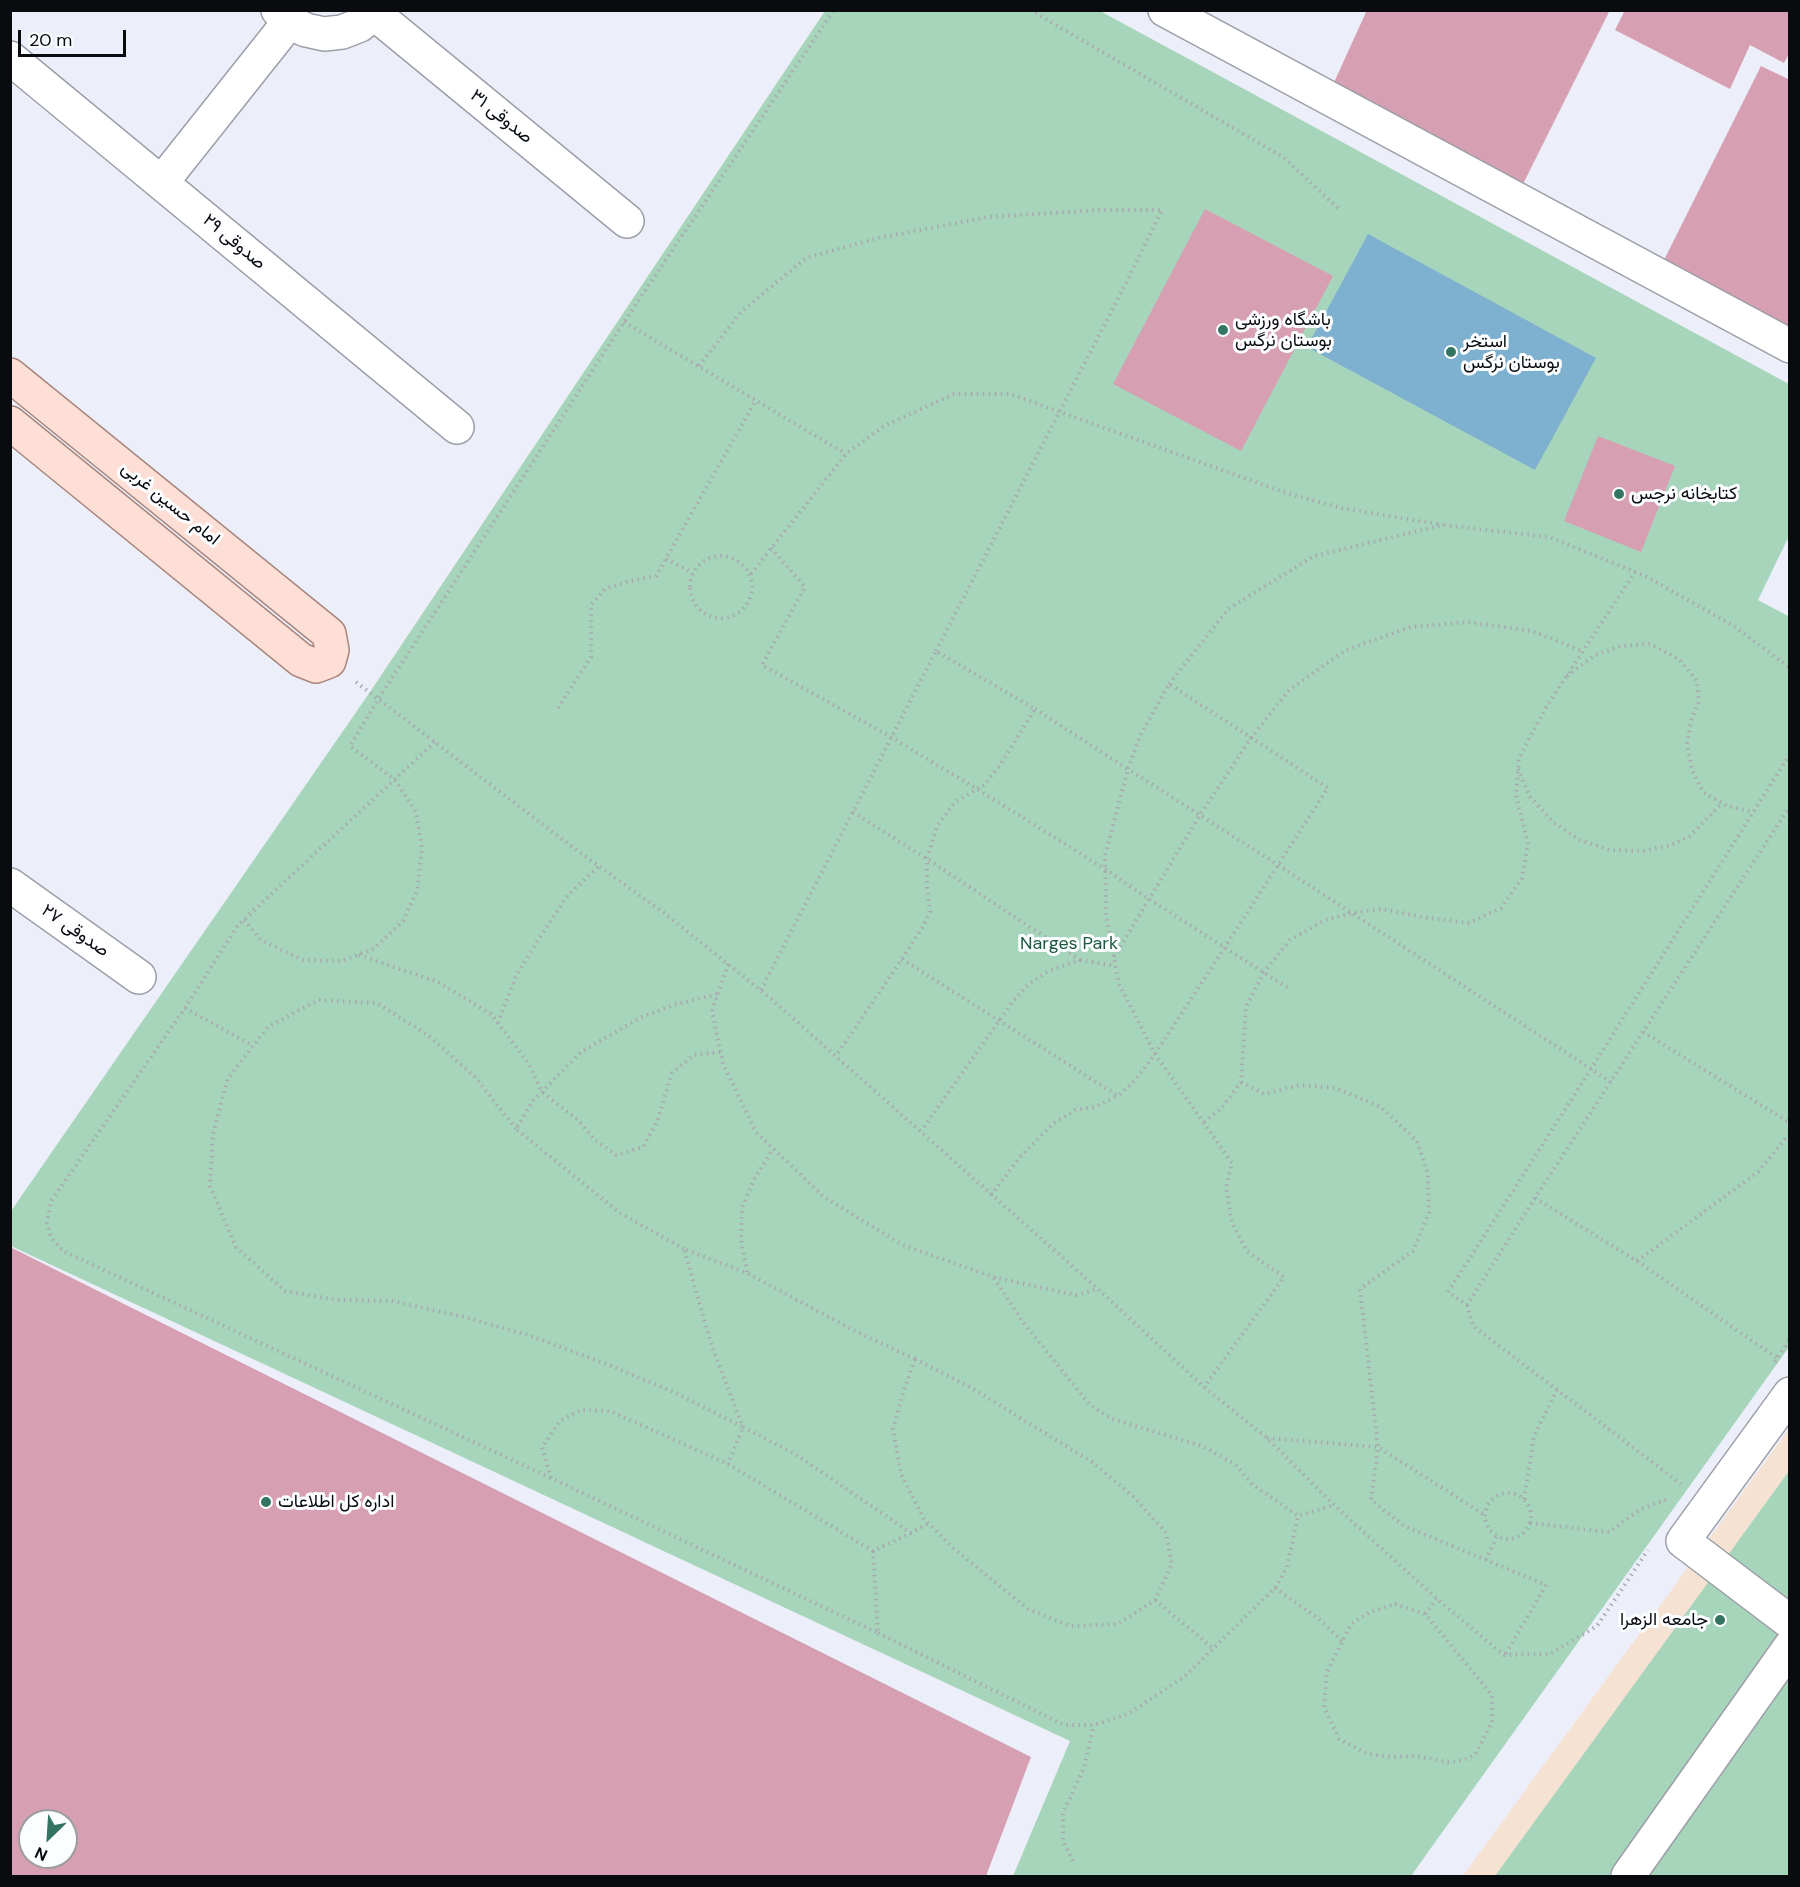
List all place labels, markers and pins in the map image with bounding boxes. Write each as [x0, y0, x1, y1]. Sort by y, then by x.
place label: باشگاه ورزشی بوستان نرگس [1235, 309, 1332, 352]
marker: باشگاه ورزشی بوستان نرگس [1216, 323, 1230, 337]
place label: استخر بوستان نرگس [1463, 331, 1560, 374]
marker: استخر بوستان نرگس [1444, 345, 1458, 359]
place label: کتابخانه نرجس [1631, 483, 1737, 505]
marker: کتابخانه نرجس [1612, 487, 1626, 501]
place label: اداره کل اطلاعات [278, 1491, 394, 1513]
marker: اداره کل اطلاعات [259, 1495, 273, 1509]
place label: جامعه الزهرا [1620, 1609, 1708, 1631]
marker: جامعه الزهرا [1713, 1613, 1727, 1627]

